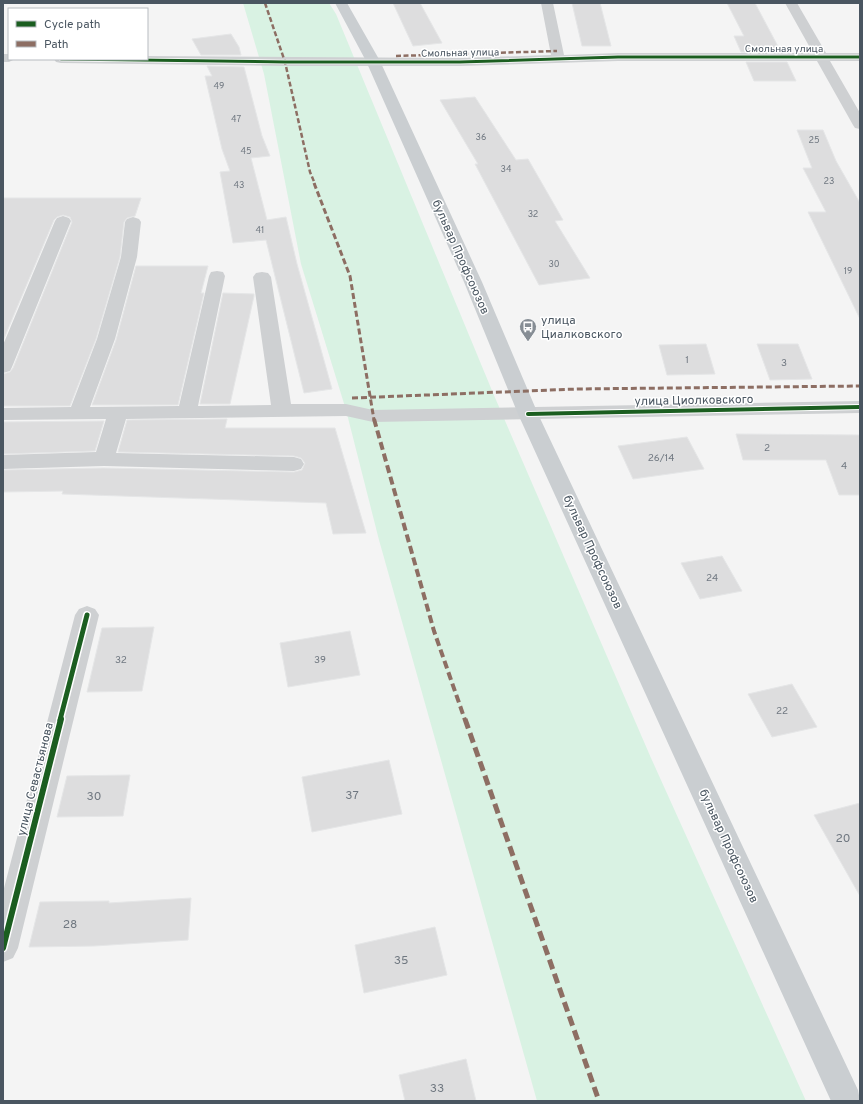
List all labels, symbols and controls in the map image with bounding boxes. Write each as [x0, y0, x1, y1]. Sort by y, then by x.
legend [8, 8, 148, 60]
text: Cycle path [44, 17, 101, 33]
text: Path [44, 37, 69, 53]
street label: Смольная улица [745, 43, 823, 56]
street label: Смольная улица [421, 46, 499, 61]
house number: 49 [214, 81, 224, 92]
house number: 47 [231, 114, 241, 125]
house number: 36 [476, 132, 486, 143]
house number: 25 [808, 135, 820, 146]
house number: 45 [240, 146, 252, 157]
house number: 34 [500, 164, 512, 175]
house number: 23 [824, 176, 834, 187]
house number: 43 [233, 180, 245, 191]
street label: бульвар Профсоюзов [428, 198, 493, 317]
house number: 32 [528, 209, 538, 220]
house number: 41 [256, 225, 264, 236]
house number: 30 [548, 259, 560, 270]
house number: 19 [844, 266, 852, 277]
place label: улица Циалковского [541, 313, 623, 343]
bus stop icon: улица Циалковского [518, 317, 538, 342]
house number: 1 [685, 354, 689, 367]
house number: 3 [781, 357, 787, 370]
street label: улица Циолковского [634, 392, 754, 410]
house number: 2 [764, 442, 770, 455]
house number: 26/14 [648, 452, 674, 465]
house number: 4 [841, 460, 847, 473]
street label: бульвар Профсоюзов [559, 493, 626, 612]
house number: 24 [706, 572, 718, 585]
house number: 32 [115, 654, 127, 667]
house number: 39 [314, 654, 326, 667]
house number: 22 [776, 705, 788, 718]
street label: улица Севастьянова [14, 721, 58, 838]
street label: бульвар Профсоюзов [695, 787, 762, 906]
house number: 37 [345, 788, 359, 804]
house number: 30 [87, 789, 101, 805]
house number: 20 [835, 831, 851, 847]
house number: 28 [63, 917, 77, 933]
house number: 35 [394, 953, 408, 969]
house number: 33 [430, 1081, 444, 1097]

